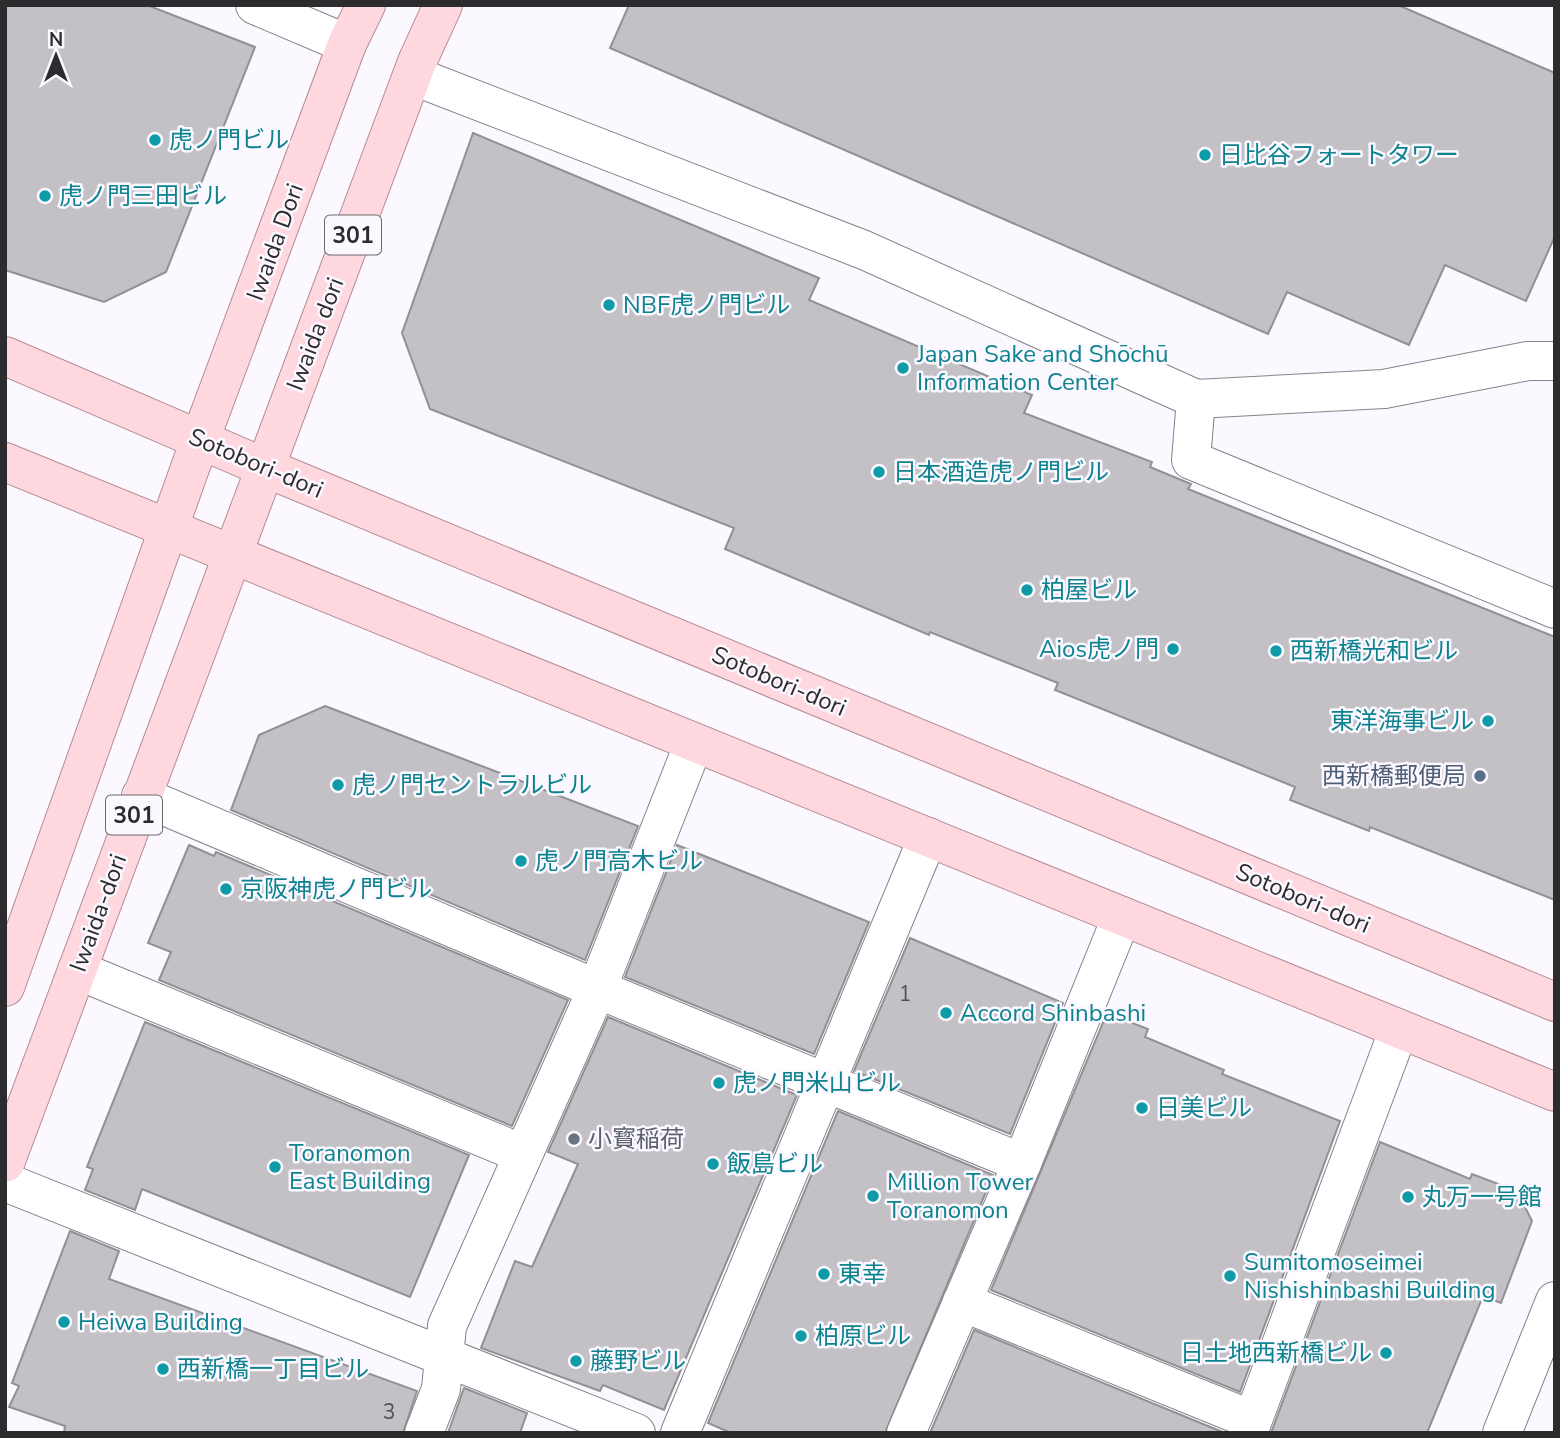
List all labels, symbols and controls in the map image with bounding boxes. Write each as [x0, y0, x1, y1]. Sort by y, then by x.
north arrow [21, 21, 91, 91]
text: N [49, 27, 63, 53]
place label: 虎ノ門ビル [169, 124, 289, 156]
marker: 虎ノ門ビル [147, 132, 163, 148]
place label: 日比谷フォートタワー [1219, 139, 1459, 171]
marker: 日比谷フォートタワー [1197, 147, 1213, 163]
street label: Iwaida Dori [239, 179, 311, 305]
place label: 虎ノ門三田ビル [59, 180, 227, 212]
marker: 虎ノ門三田ビル [37, 188, 53, 204]
road number: 301 [325, 216, 381, 254]
street label: Iwaida dori [279, 273, 351, 395]
place label: NBF虎ノ門ビル [623, 289, 790, 321]
marker: NBF虎ノ門ビル [601, 297, 617, 313]
place label: Japan Sake and Shōchū Information Center [916, 338, 1169, 398]
marker: Japan Sake and Shōchū Information Center [895, 360, 911, 376]
street label: Sotobori-dori [184, 420, 328, 506]
place label: 日本酒造虎ノ門ビル [893, 456, 1109, 488]
marker: 日本酒造虎ノ門ビル [871, 464, 887, 480]
place label: 柏屋ビル [1041, 574, 1137, 606]
marker: 柏屋ビル [1019, 582, 1035, 598]
place label: Aios虎ノ門 [1039, 633, 1159, 665]
place label: 西新橋光和ビル [1290, 635, 1458, 667]
street label: Sotobori-dori [707, 638, 851, 724]
marker: Aios虎ノ門 [1165, 641, 1181, 657]
marker: 西新橋光和ビル [1268, 643, 1284, 659]
place label: 東洋海事ビル [1330, 705, 1474, 737]
marker: 東洋海事ビル [1480, 713, 1496, 729]
place label: 西新橋郵便局 [1322, 760, 1466, 792]
marker: 西新橋郵便局 [1472, 768, 1488, 784]
place label: 虎ノ門セントラルビル [352, 769, 592, 801]
marker: 虎ノ門セントラルビル [330, 777, 346, 793]
road number: 301 [106, 796, 162, 834]
place label: 虎ノ門高木ビル [535, 845, 703, 877]
street label: Iwaida-dori [62, 850, 134, 976]
marker: 虎ノ門高木ビル [513, 853, 529, 869]
street label: Sotobori-dori [1231, 855, 1375, 941]
place label: 京阪神虎ノ門ビル [240, 873, 432, 905]
marker: 京阪神虎ノ門ビル [218, 881, 234, 897]
house number: 1 [899, 980, 911, 1008]
place label: Accord Shinbashi [960, 997, 1146, 1029]
marker: Accord Shinbashi [938, 1005, 954, 1021]
place label: 虎ノ門米山ビル [733, 1067, 901, 1099]
marker: 虎ノ門米山ビル [711, 1075, 727, 1091]
place label: 日美ビル [1156, 1092, 1252, 1124]
marker: 日美ビル [1134, 1100, 1150, 1116]
place label: 小寳稲荷 [588, 1123, 684, 1155]
marker: 小寳稲荷 [566, 1131, 582, 1147]
place label: Toranomon East Building [289, 1137, 431, 1197]
place label: 飯島ビル [727, 1148, 823, 1180]
marker: 飯島ビル [705, 1156, 721, 1172]
marker: Toranomon East Building [267, 1159, 283, 1175]
place label: Million Tower Toranomon [887, 1166, 1034, 1226]
place label: 丸万一号館 [1422, 1181, 1542, 1213]
marker: Million Tower Toranomon [865, 1188, 881, 1204]
marker: 丸万一号館 [1400, 1189, 1416, 1205]
place label: Sumitomoseimei Nishishinbashi Building [1244, 1246, 1496, 1306]
place label: 東幸 [838, 1258, 886, 1290]
marker: 東幸 [816, 1266, 832, 1282]
marker: Sumitomoseimei Nishishinbashi Building [1222, 1268, 1238, 1284]
place label: Heiwa Building [78, 1306, 243, 1338]
marker: Heiwa Building [56, 1314, 72, 1330]
place label: 柏原ビル [815, 1320, 911, 1352]
marker: 柏原ビル [793, 1328, 809, 1344]
place label: 日土地西新橋ビル [1180, 1337, 1372, 1369]
place label: 藤野ビル [590, 1345, 686, 1377]
marker: 日土地西新橋ビル [1378, 1345, 1394, 1361]
place label: 西新橋一丁目ビル [177, 1353, 369, 1385]
marker: 藤野ビル [568, 1353, 584, 1369]
marker: 西新橋一丁目ビル [155, 1361, 171, 1377]
house number: 3 [383, 1398, 395, 1426]

